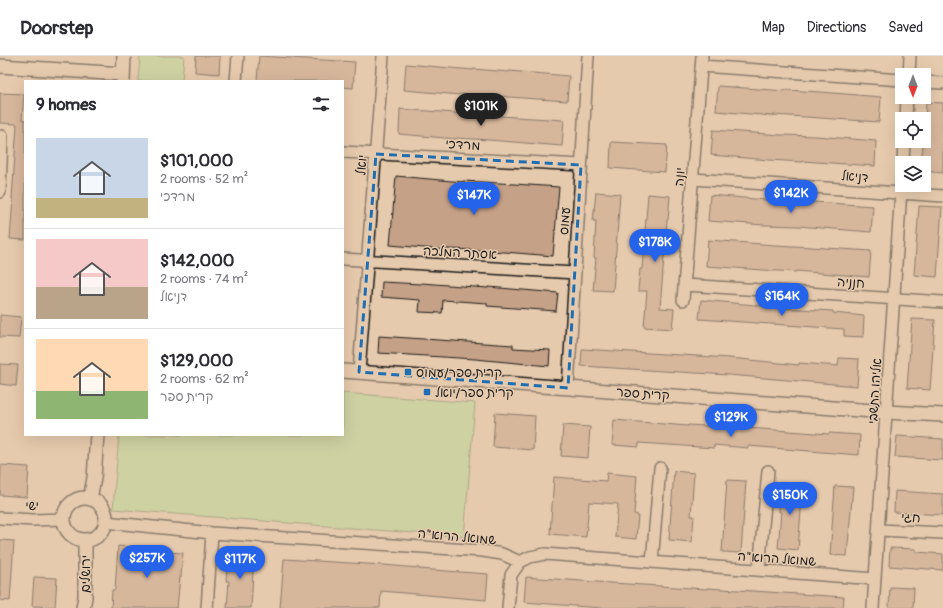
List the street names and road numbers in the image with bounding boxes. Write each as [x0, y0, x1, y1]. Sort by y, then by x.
street label: מרדכי [445, 136, 481, 154]
street label: יואל [353, 154, 371, 176]
street label: יונה [671, 167, 689, 187]
street label: דניאל [841, 168, 869, 186]
street label: עמוס [556, 206, 574, 236]
street label: אסתר המלכה [423, 243, 498, 263]
street label: חנניה [836, 274, 865, 292]
street label: אליהו התשבי [865, 358, 885, 424]
street label: קרית ספר [616, 384, 670, 404]
street label: ישי [25, 498, 39, 514]
street label: חגי [901, 510, 921, 526]
street label: שמואל הרוא"ה [417, 526, 497, 548]
street label: שמואל הרוא"ה [737, 548, 817, 570]
street label: ירושלים [78, 555, 94, 593]

